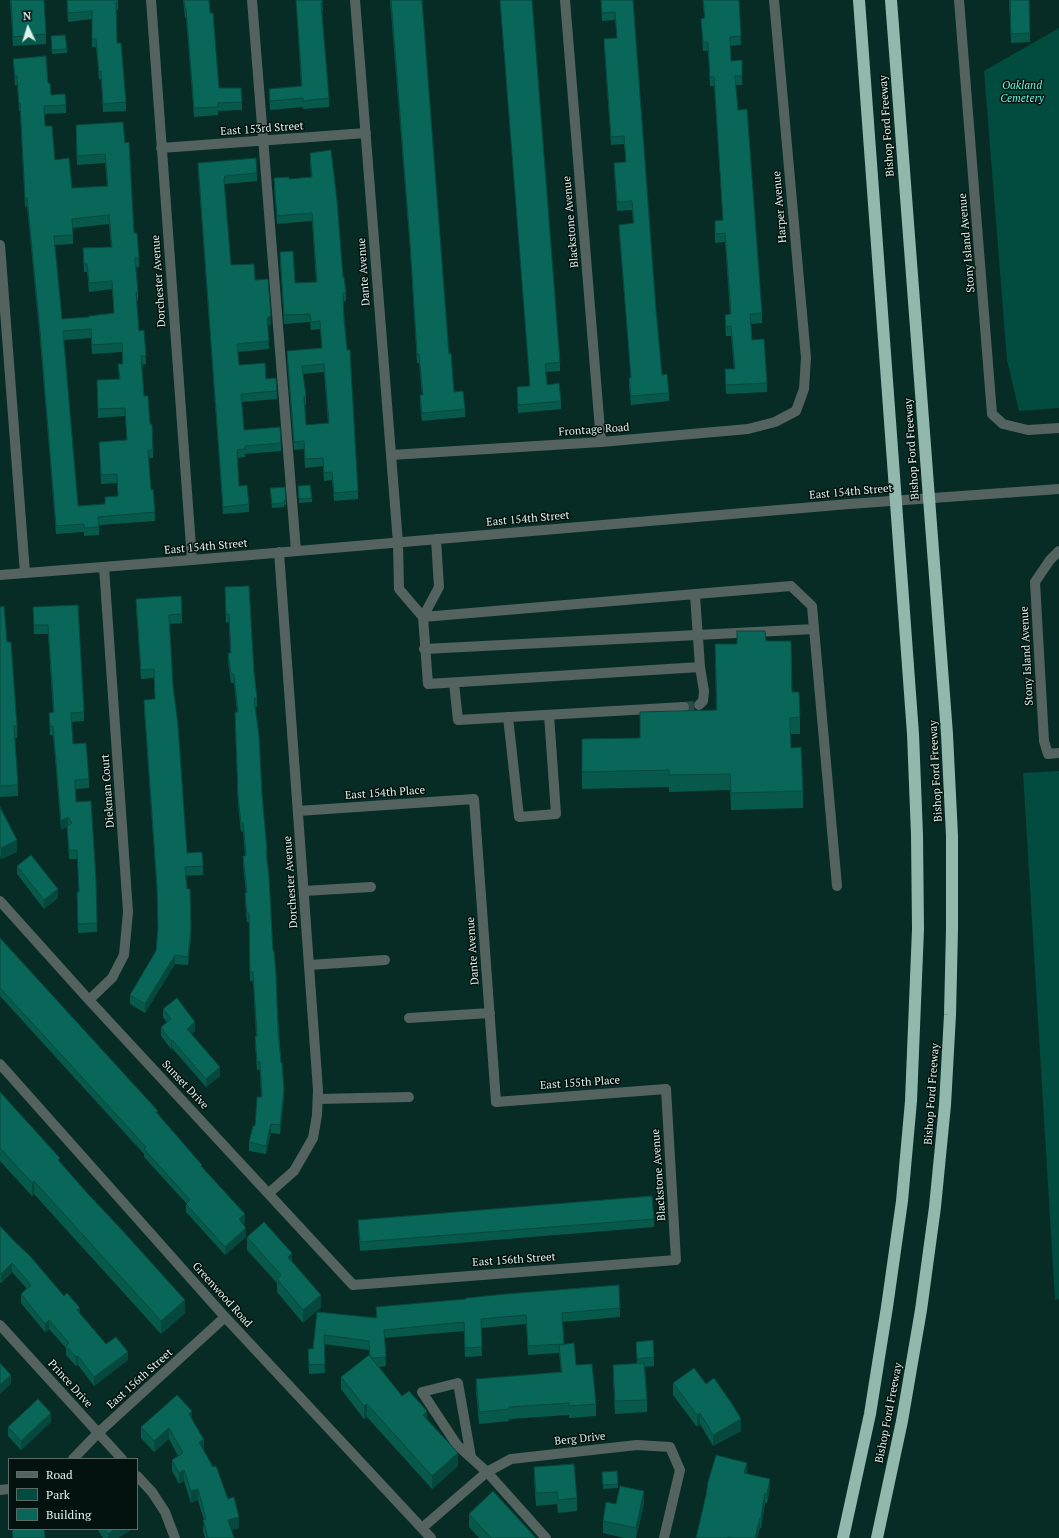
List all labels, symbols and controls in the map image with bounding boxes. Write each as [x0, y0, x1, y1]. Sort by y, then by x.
north arrow [8, 8, 48, 48]
text: N [23, 9, 32, 23]
street label: Bishop Ford Freeway [877, 75, 897, 177]
park label: Oakland Cemetery [1000, 79, 1044, 105]
street label: East 153rd Street [220, 120, 304, 138]
street label: Harper Avenue [770, 170, 790, 244]
street label: Blackstone Avenue [560, 176, 582, 268]
street label: Stony Island Avenue [956, 193, 978, 293]
street label: Dorchester Avenue [149, 234, 169, 328]
street label: Dante Avenue [355, 238, 373, 306]
street label: Bishop Ford Freeway [902, 398, 922, 500]
street label: Frontage Road [558, 421, 630, 439]
street label: East 154th Street [809, 482, 893, 502]
street label: East 154th Street [486, 509, 570, 529]
street label: East 154th Street [164, 537, 248, 557]
street label: Stony Island Avenue [1018, 606, 1036, 706]
street label: Bishop Ford Freeway [927, 720, 945, 822]
street label: Diekman Court [99, 754, 117, 828]
street label: East 154th Place [345, 784, 425, 802]
street label: Dorchester Avenue [281, 835, 301, 929]
street label: Dante Avenue [464, 917, 482, 985]
street label: Bishop Ford Freeway [922, 1043, 942, 1145]
street label: Sunset Drive [159, 1058, 211, 1112]
street label: East 155th Place [540, 1074, 620, 1092]
street label: Blackstone Avenue [649, 1129, 669, 1221]
street label: East 156th Street [472, 1250, 556, 1270]
street label: Greenwood Road [189, 1260, 255, 1330]
street label: East 156th Street [105, 1346, 175, 1412]
street label: Prince Drive [45, 1357, 95, 1411]
street label: Bishop Ford Freeway [873, 1362, 905, 1464]
street label: Berg Drive [554, 1430, 606, 1448]
legend [8, 1458, 138, 1530]
text: Road [46, 1467, 73, 1482]
text: Park [46, 1487, 70, 1502]
text: Building [46, 1507, 91, 1522]

